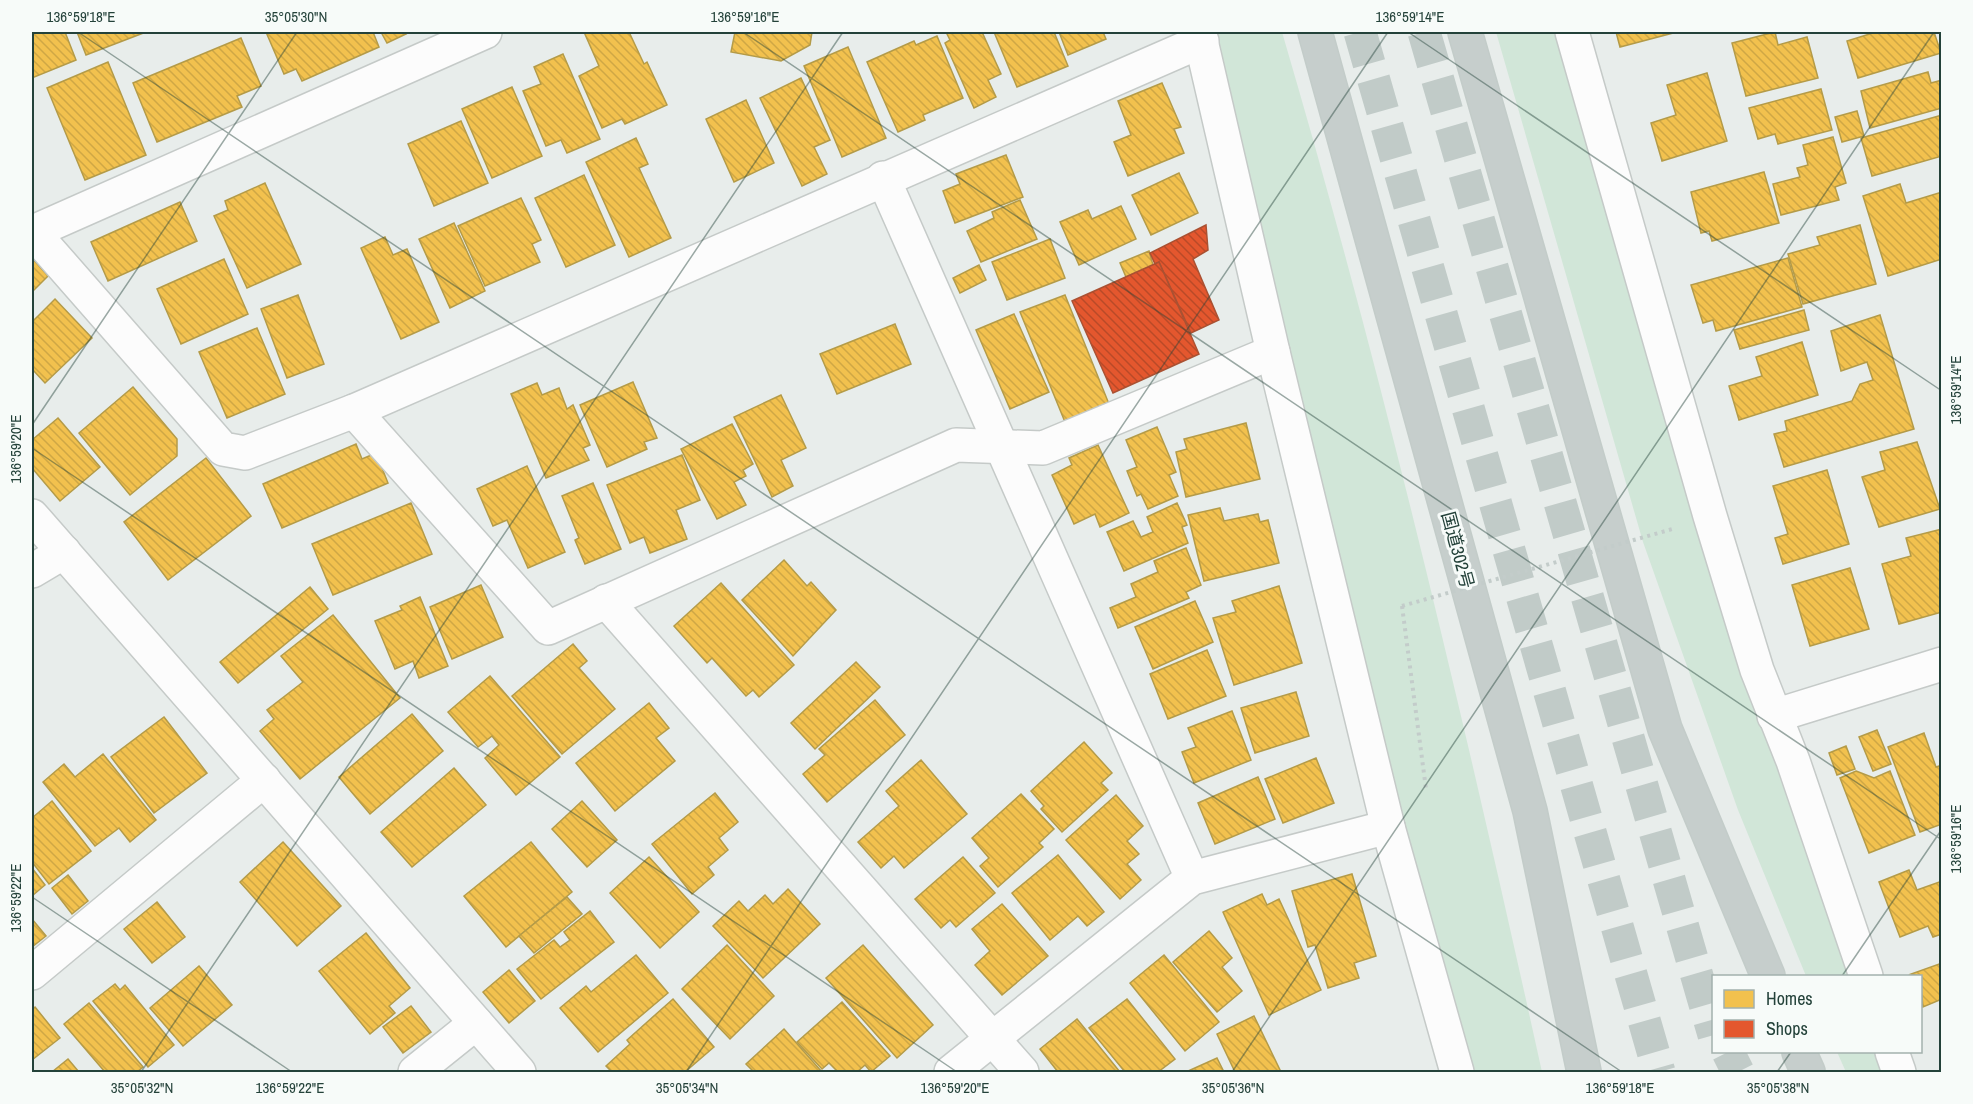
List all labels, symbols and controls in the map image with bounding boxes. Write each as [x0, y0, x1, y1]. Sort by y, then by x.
text: 136°59'18"E [47, 6, 115, 27]
text: 35°05'30"N [265, 6, 327, 27]
text: 136°59'16"E [711, 6, 779, 27]
text: 136°59'14"E [1376, 6, 1444, 27]
text: 136°59'14"E [1945, 356, 1966, 424]
text: 136°59'20"E [5, 415, 26, 483]
street label: 国道302号 [1436, 509, 1480, 591]
text: 136°59'16"E [1945, 805, 1966, 873]
text: 136°59'22"E [5, 864, 26, 932]
legend [1712, 975, 1922, 1053]
text: Homes [1766, 986, 1813, 1011]
text: Shops [1766, 1016, 1808, 1041]
text: 35°05'32"N [111, 1077, 173, 1098]
text: 136°59'22"E [256, 1077, 324, 1098]
text: 35°05'34"N [656, 1077, 718, 1098]
text: 136°59'20"E [921, 1077, 989, 1098]
text: 35°05'36"N [1202, 1077, 1264, 1098]
text: 136°59'18"E [1586, 1077, 1654, 1098]
text: 35°05'38"N [1747, 1077, 1809, 1098]

